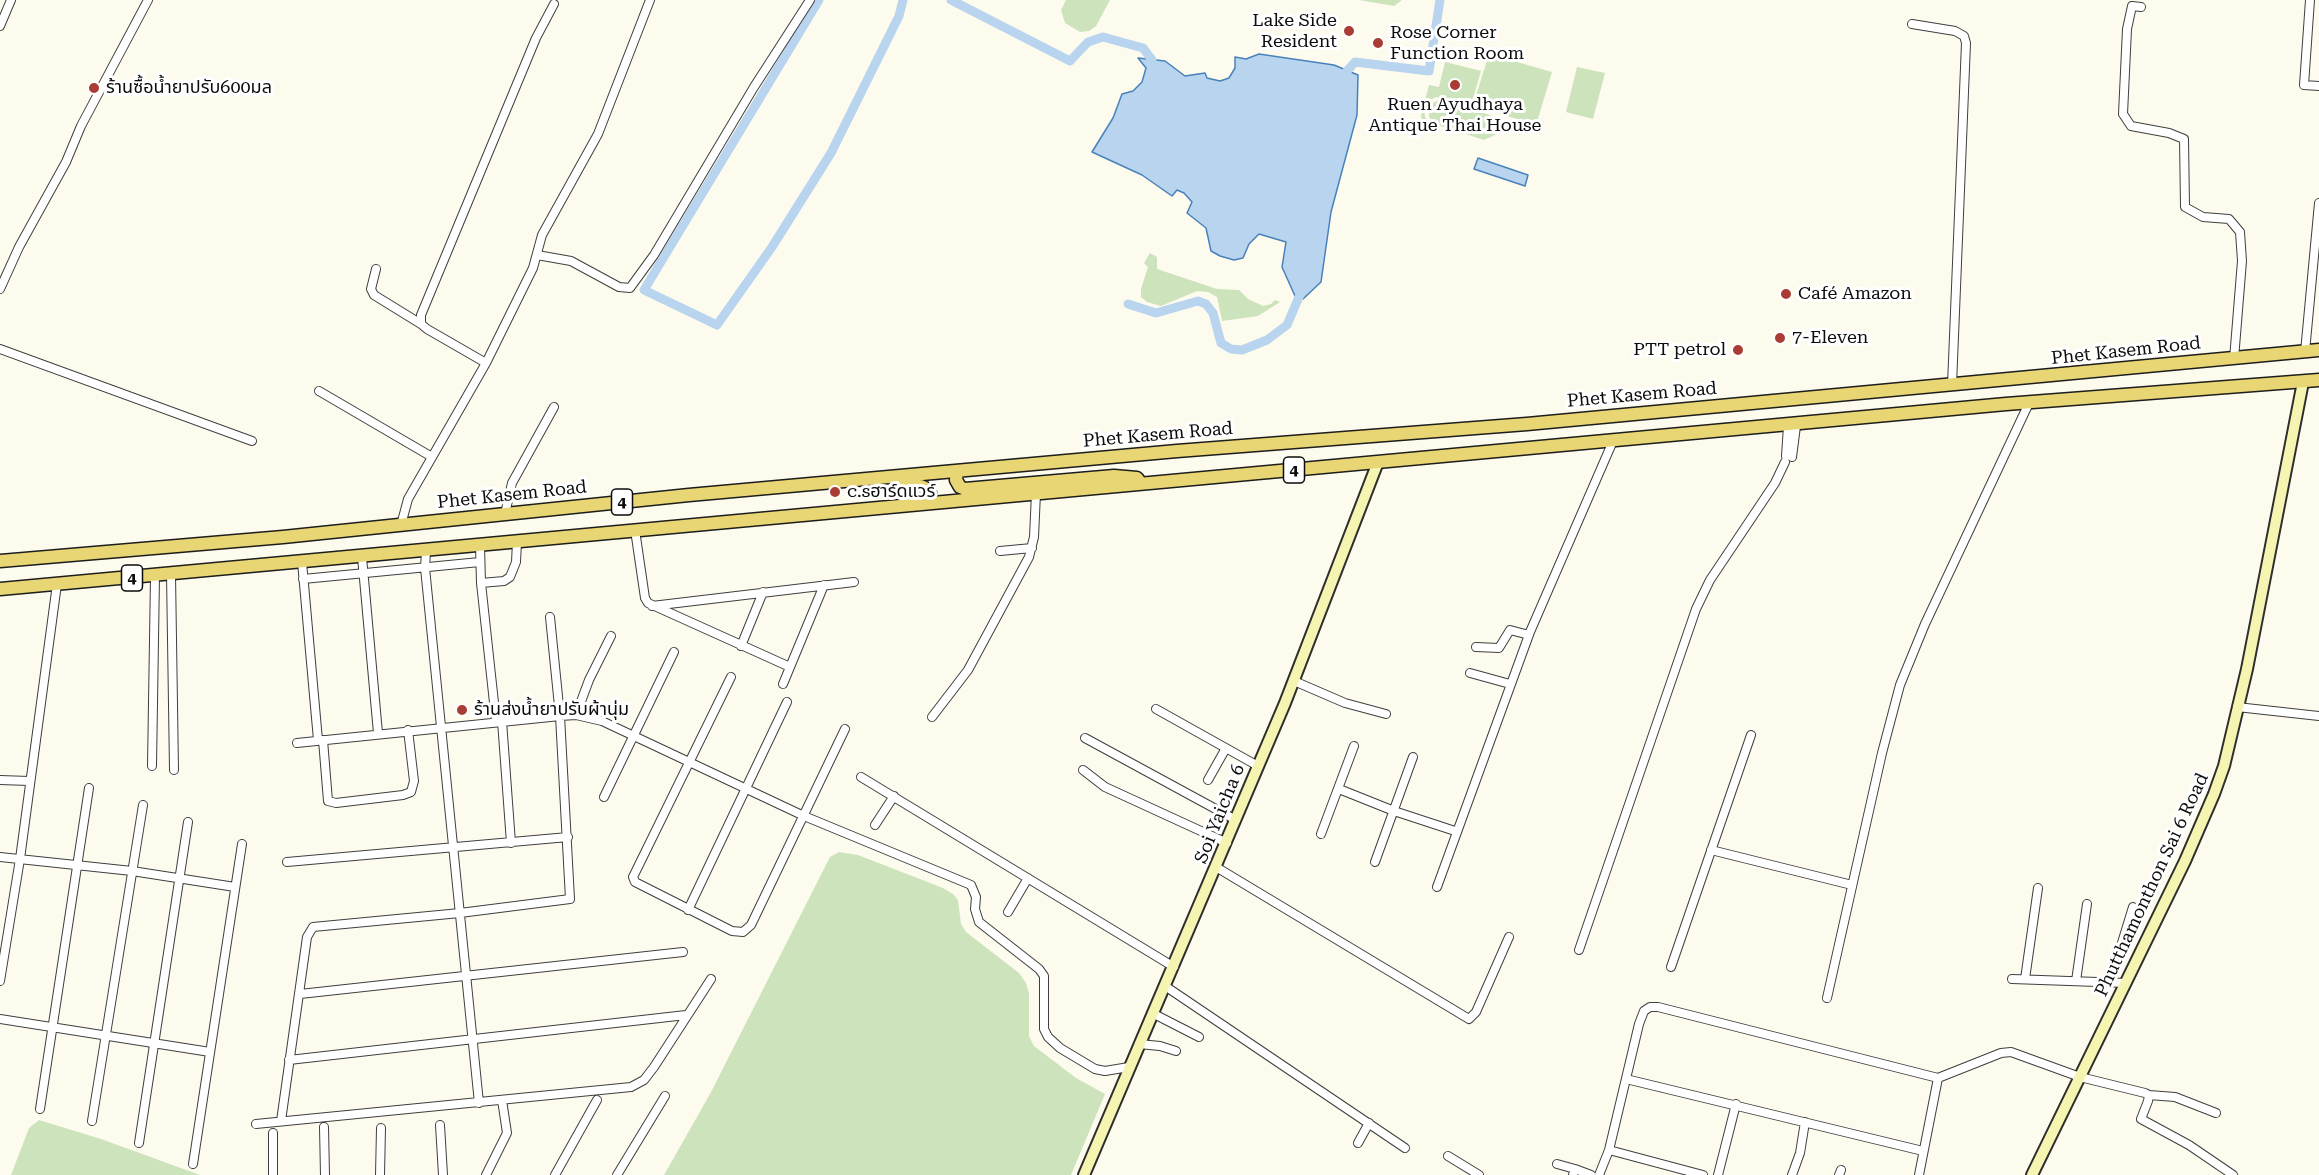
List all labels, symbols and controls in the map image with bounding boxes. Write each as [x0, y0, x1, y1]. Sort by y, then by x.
place label: Lake Side Resident [1252, 10, 1337, 52]
place label: Rose Corner Function Room [1390, 22, 1524, 64]
marker: Lake Side Resident [1342, 24, 1356, 38]
marker: Rose Corner Function Room [1371, 36, 1385, 50]
place label: ร้านซื้อน้ำยาปรับ600มล [106, 77, 272, 99]
marker: Ruen Ayudhaya Antique Thai House [1448, 78, 1462, 92]
marker: ร้านซื้อน้ำยาปรับ600มล [87, 81, 101, 95]
place label: Ruen Ayudhaya Antique Thai House [1369, 94, 1541, 136]
place label: Café Amazon [1798, 283, 1912, 305]
marker: Café Amazon [1779, 287, 1793, 301]
place label: 7-Eleven [1792, 327, 1868, 349]
marker: 7-Eleven [1773, 331, 1787, 345]
street label: Phet Kasem Road [2050, 332, 2202, 370]
place label: PTT petrol [1633, 339, 1726, 361]
marker: PTT petrol [1731, 343, 1745, 357]
street label: Phet Kasem Road [1566, 378, 1718, 412]
street label: Phet Kasem Road [1082, 418, 1234, 452]
road number: 4 [1284, 457, 1304, 483]
street label: Phet Kasem Road [436, 476, 588, 514]
place label: c.sฮาร์ดแวร์ [847, 481, 935, 503]
marker: c.sฮาร์ดแวร์ [828, 485, 842, 499]
road number: 4 [612, 489, 632, 515]
road number: 4 [122, 565, 142, 591]
place label: ร้านส่งน้ำยาปรับผ้านุ่ม [474, 699, 629, 721]
marker: ร้านส่งน้ำยาปรับผ้านุ่ม [455, 703, 469, 717]
street label: Soi Yaicha 6 [1190, 761, 1250, 867]
street label: Phutthamonthon Sai 6 Road [2091, 770, 2213, 1000]

